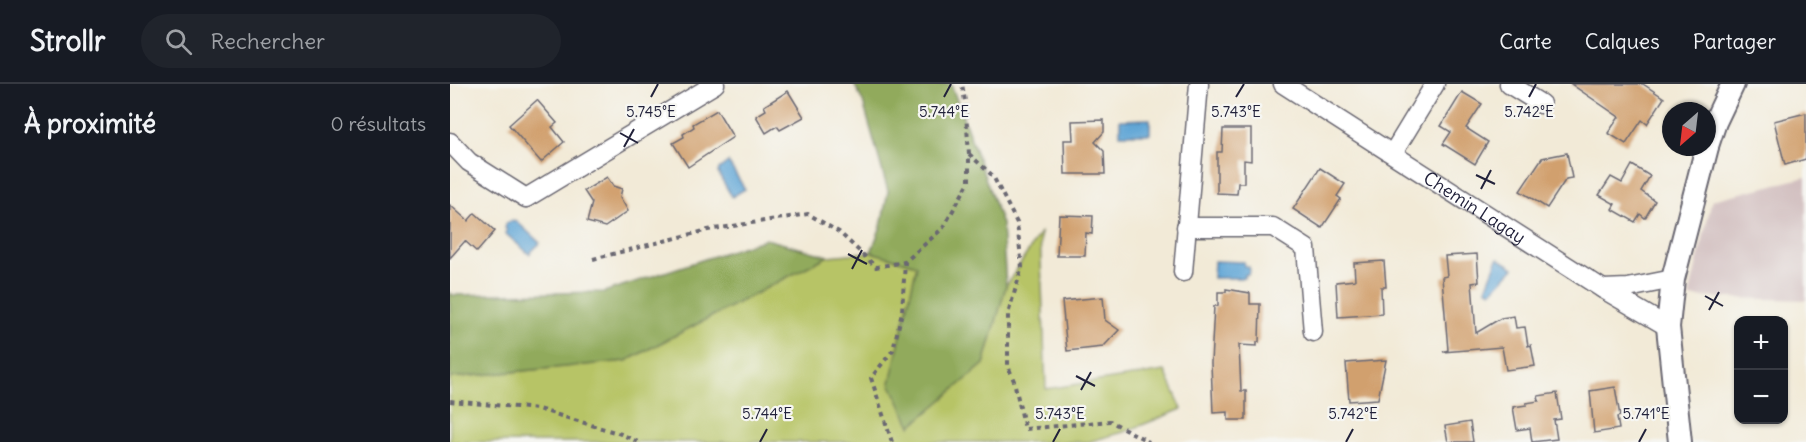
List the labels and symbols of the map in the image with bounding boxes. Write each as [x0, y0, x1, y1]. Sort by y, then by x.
text: 5.745°E [626, 102, 676, 121]
text: 5.744°E [919, 102, 969, 121]
text: 5.743°E [1211, 102, 1261, 121]
text: 5.742°E [1504, 102, 1554, 121]
north arrow [1662, 102, 1716, 156]
street label: Chemin Lagay [1420, 166, 1530, 248]
text: 5.744°E [742, 404, 792, 423]
text: 5.743°E [1035, 404, 1085, 423]
text: 5.742°E [1328, 404, 1378, 423]
text: 5.741°E [1622, 404, 1670, 423]

